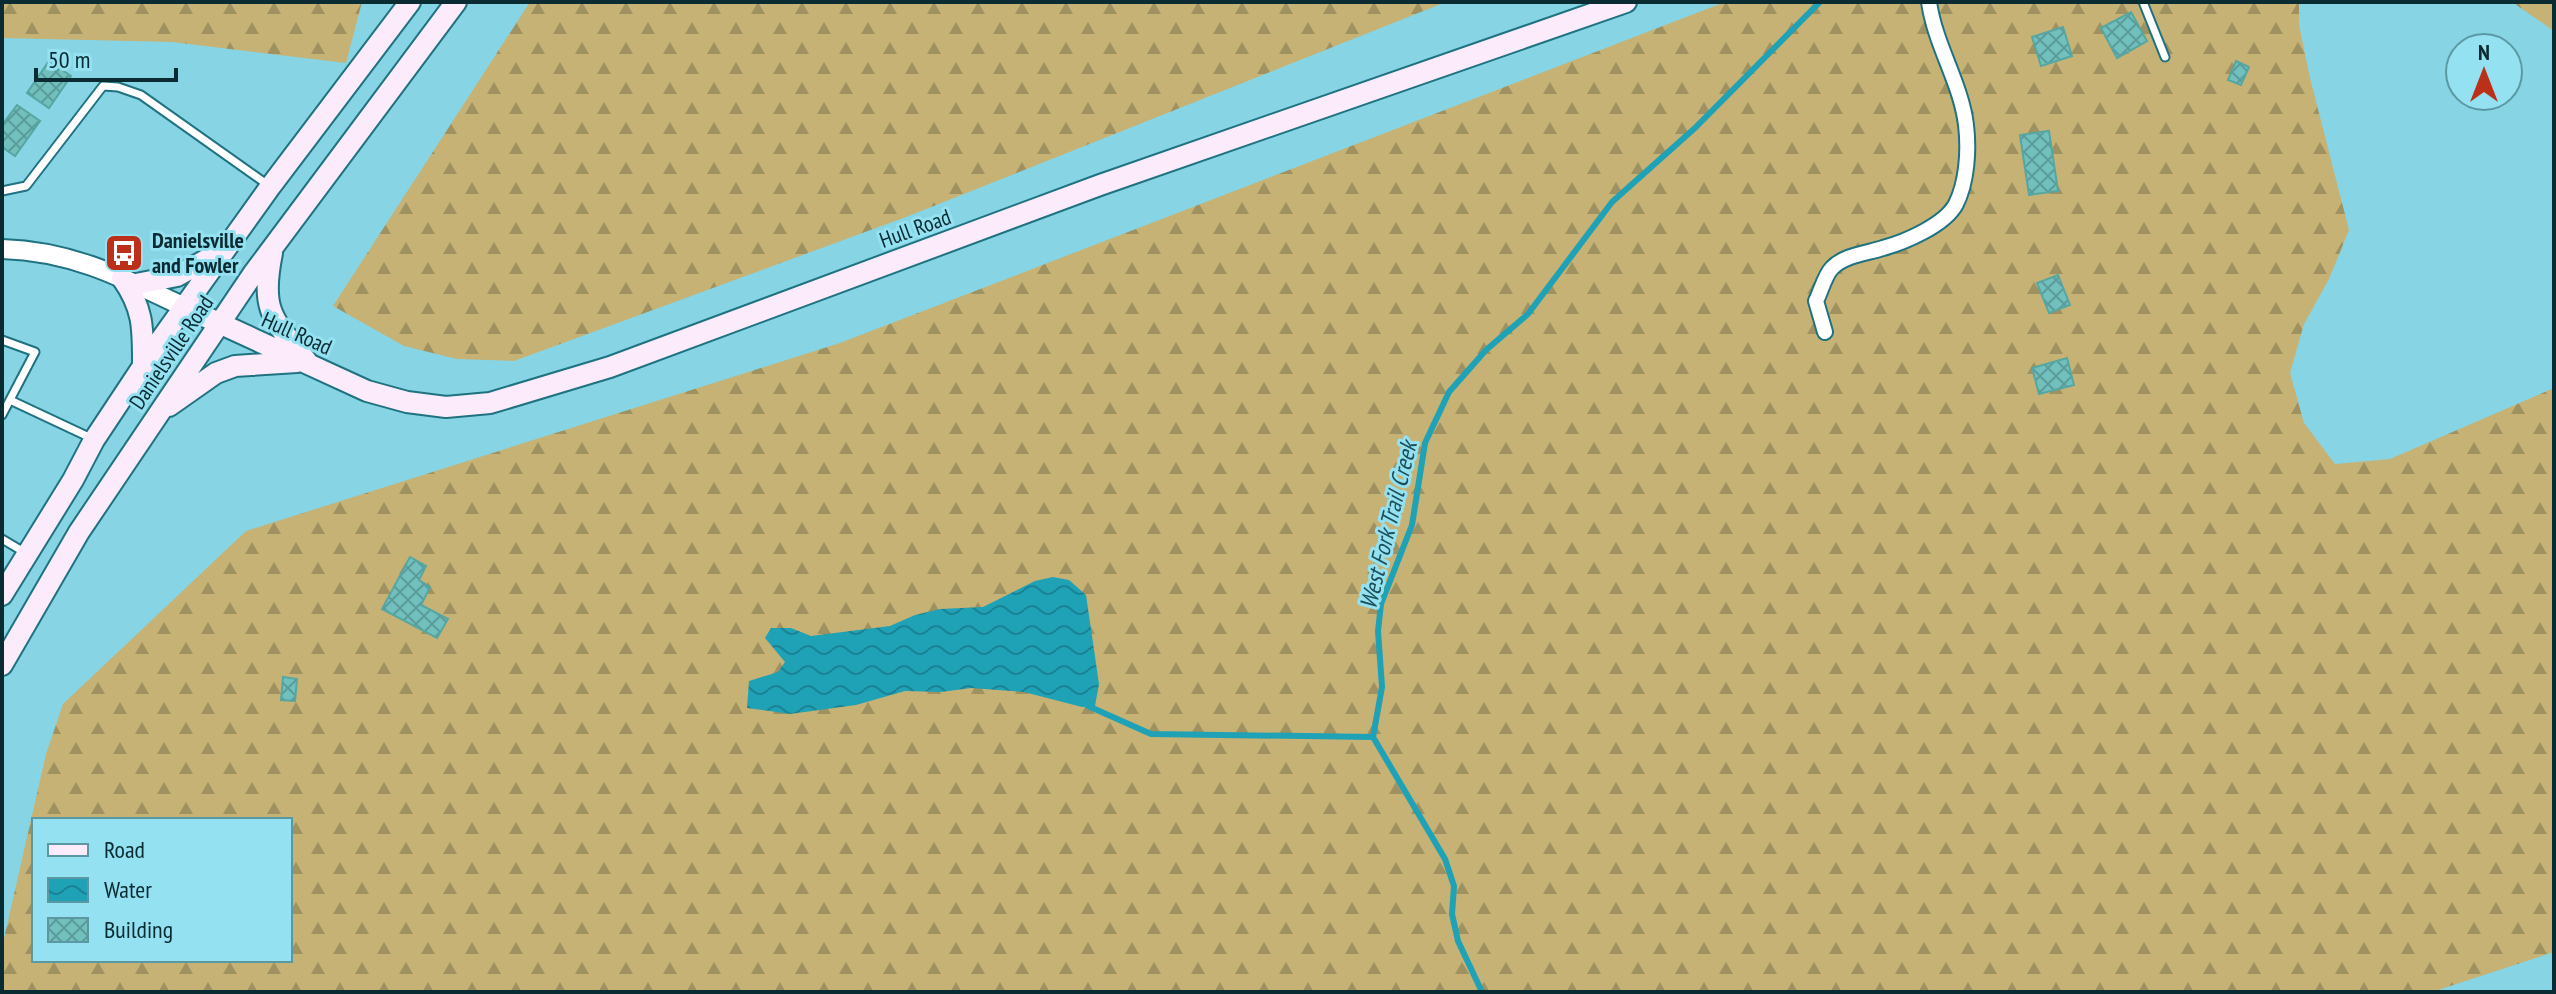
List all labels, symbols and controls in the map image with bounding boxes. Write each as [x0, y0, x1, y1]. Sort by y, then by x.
scale bar [36, 32, 176, 82]
north arrow [2444, 32, 2524, 112]
text: N [2478, 38, 2490, 66]
text: 50 m [48, 44, 90, 75]
street label: Hull Road [876, 202, 954, 254]
place label: Danielsville and Fowler [152, 226, 244, 279]
bus stop icon: Danielsville and Fowler [103, 232, 145, 274]
street label: Danielsville Road [123, 290, 219, 414]
street label: Hull Road [258, 305, 336, 361]
water label: West Fork Trail Creek [1352, 435, 1424, 612]
legend [32, 818, 292, 962]
text: Road [104, 834, 145, 865]
text: Water [104, 874, 152, 905]
text: Building [104, 914, 173, 945]

